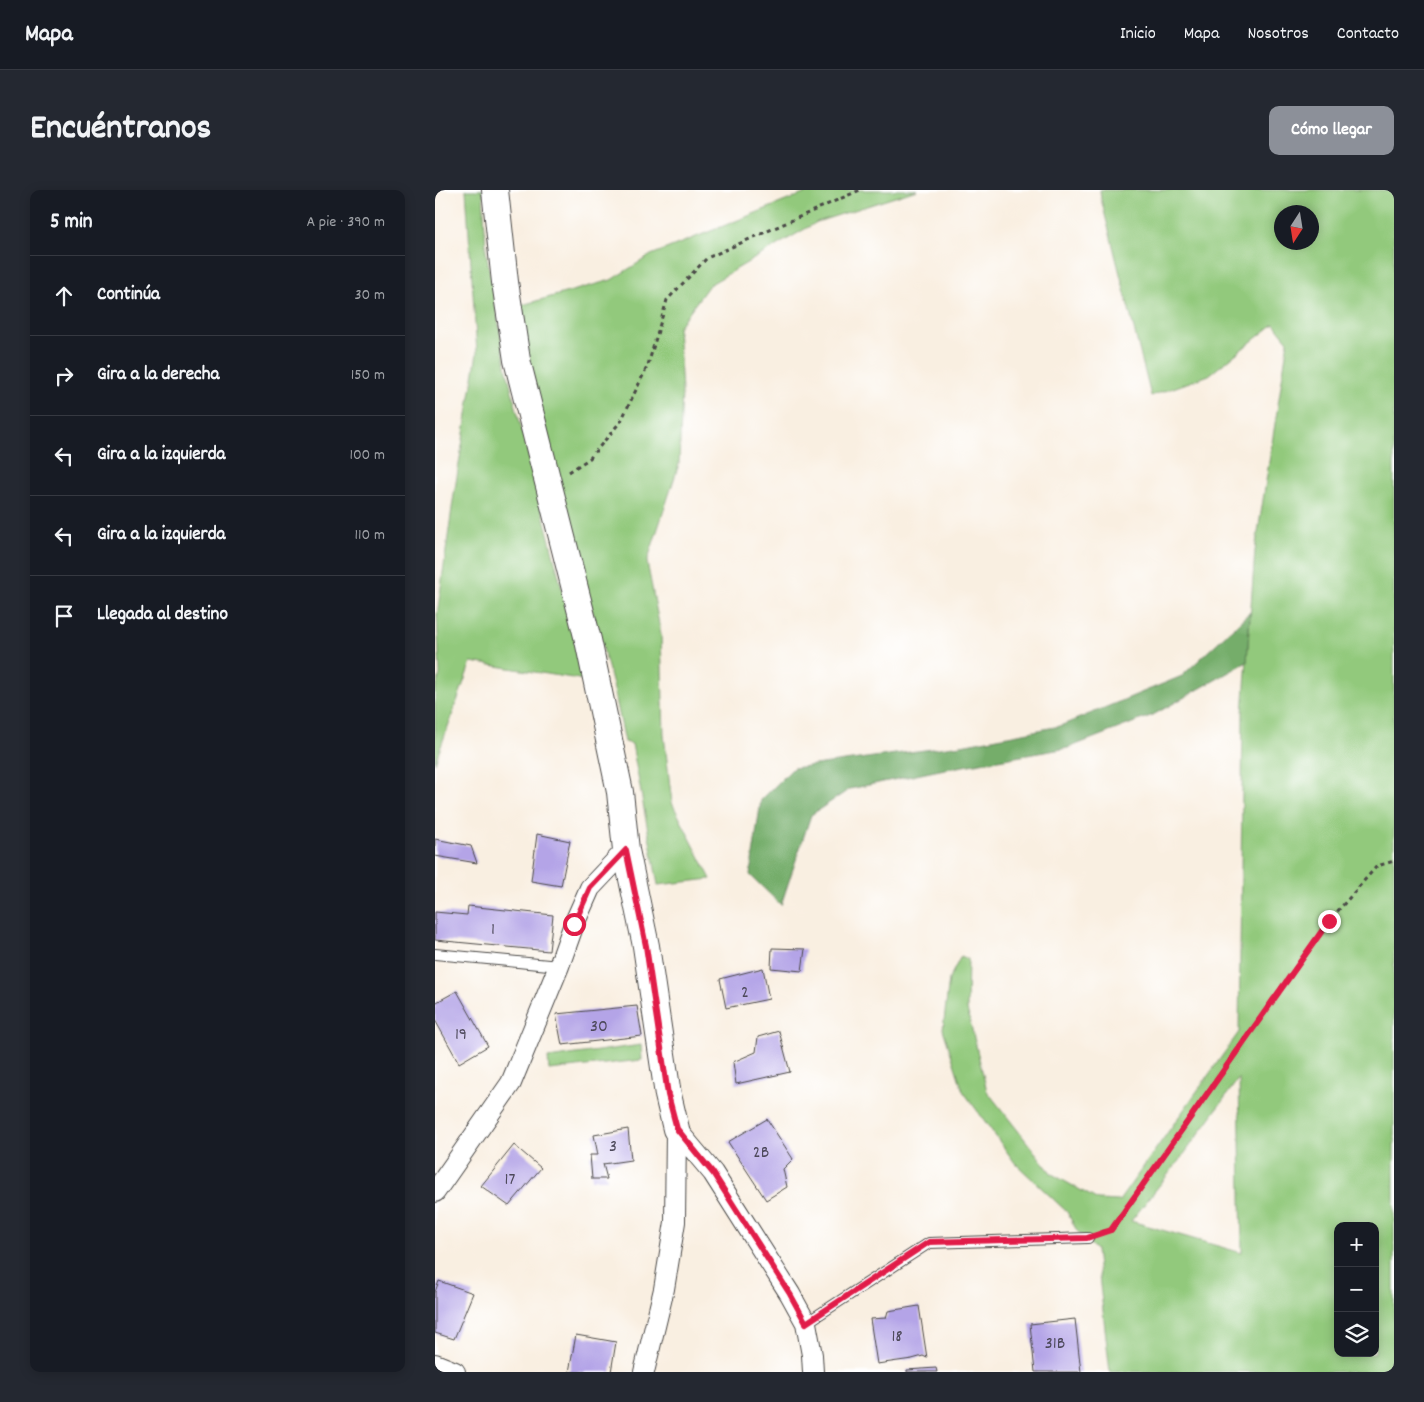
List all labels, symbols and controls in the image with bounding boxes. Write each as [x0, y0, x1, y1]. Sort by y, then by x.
text: Mapa [25, 18, 73, 52]
text: Inicio [1120, 22, 1156, 47]
text: Mapa [1184, 22, 1219, 47]
text: Nosotros [1247, 22, 1309, 47]
text: Contacto [1337, 22, 1399, 47]
text: Encuéntranos [30, 105, 211, 155]
button: Cómo llegar [1269, 106, 1394, 155]
north arrow [1274, 205, 1319, 250]
text: 5 min [50, 208, 93, 238]
text: A pie · 390 m [306, 211, 385, 234]
icon: ahead [50, 282, 78, 310]
text: Continúa [97, 282, 160, 309]
text: 30 m [355, 284, 385, 307]
icon: right [50, 362, 78, 390]
text: Gira a la derecha [97, 362, 219, 389]
text: 150 m [351, 364, 385, 387]
icon: left [50, 442, 78, 470]
text: Gira a la izquierda [97, 442, 225, 469]
text: 100 m [349, 444, 385, 467]
icon: left [50, 522, 78, 550]
text: Gira a la izquierda [97, 522, 225, 549]
text: 110 m [355, 524, 385, 547]
icon: arrive [50, 602, 78, 630]
text: Llegada al destino [97, 602, 228, 629]
route end [1318, 910, 1341, 933]
route start [563, 913, 586, 936]
house number: 1 [491, 918, 495, 943]
house number: 2 [741, 981, 749, 1006]
house number: 30 [590, 1015, 608, 1040]
house number: 19 [455, 1023, 467, 1048]
house number: 3 [609, 1135, 617, 1160]
house number: 2B [753, 1141, 769, 1166]
house number: 17 [505, 1168, 516, 1193]
map controls [1334, 1222, 1379, 1357]
button: + [1334, 1222, 1379, 1267]
button: − [1334, 1267, 1379, 1312]
button: layers [1334, 1312, 1379, 1357]
house number: 18 [891, 1325, 903, 1350]
house number: 31B [1045, 1332, 1065, 1357]

